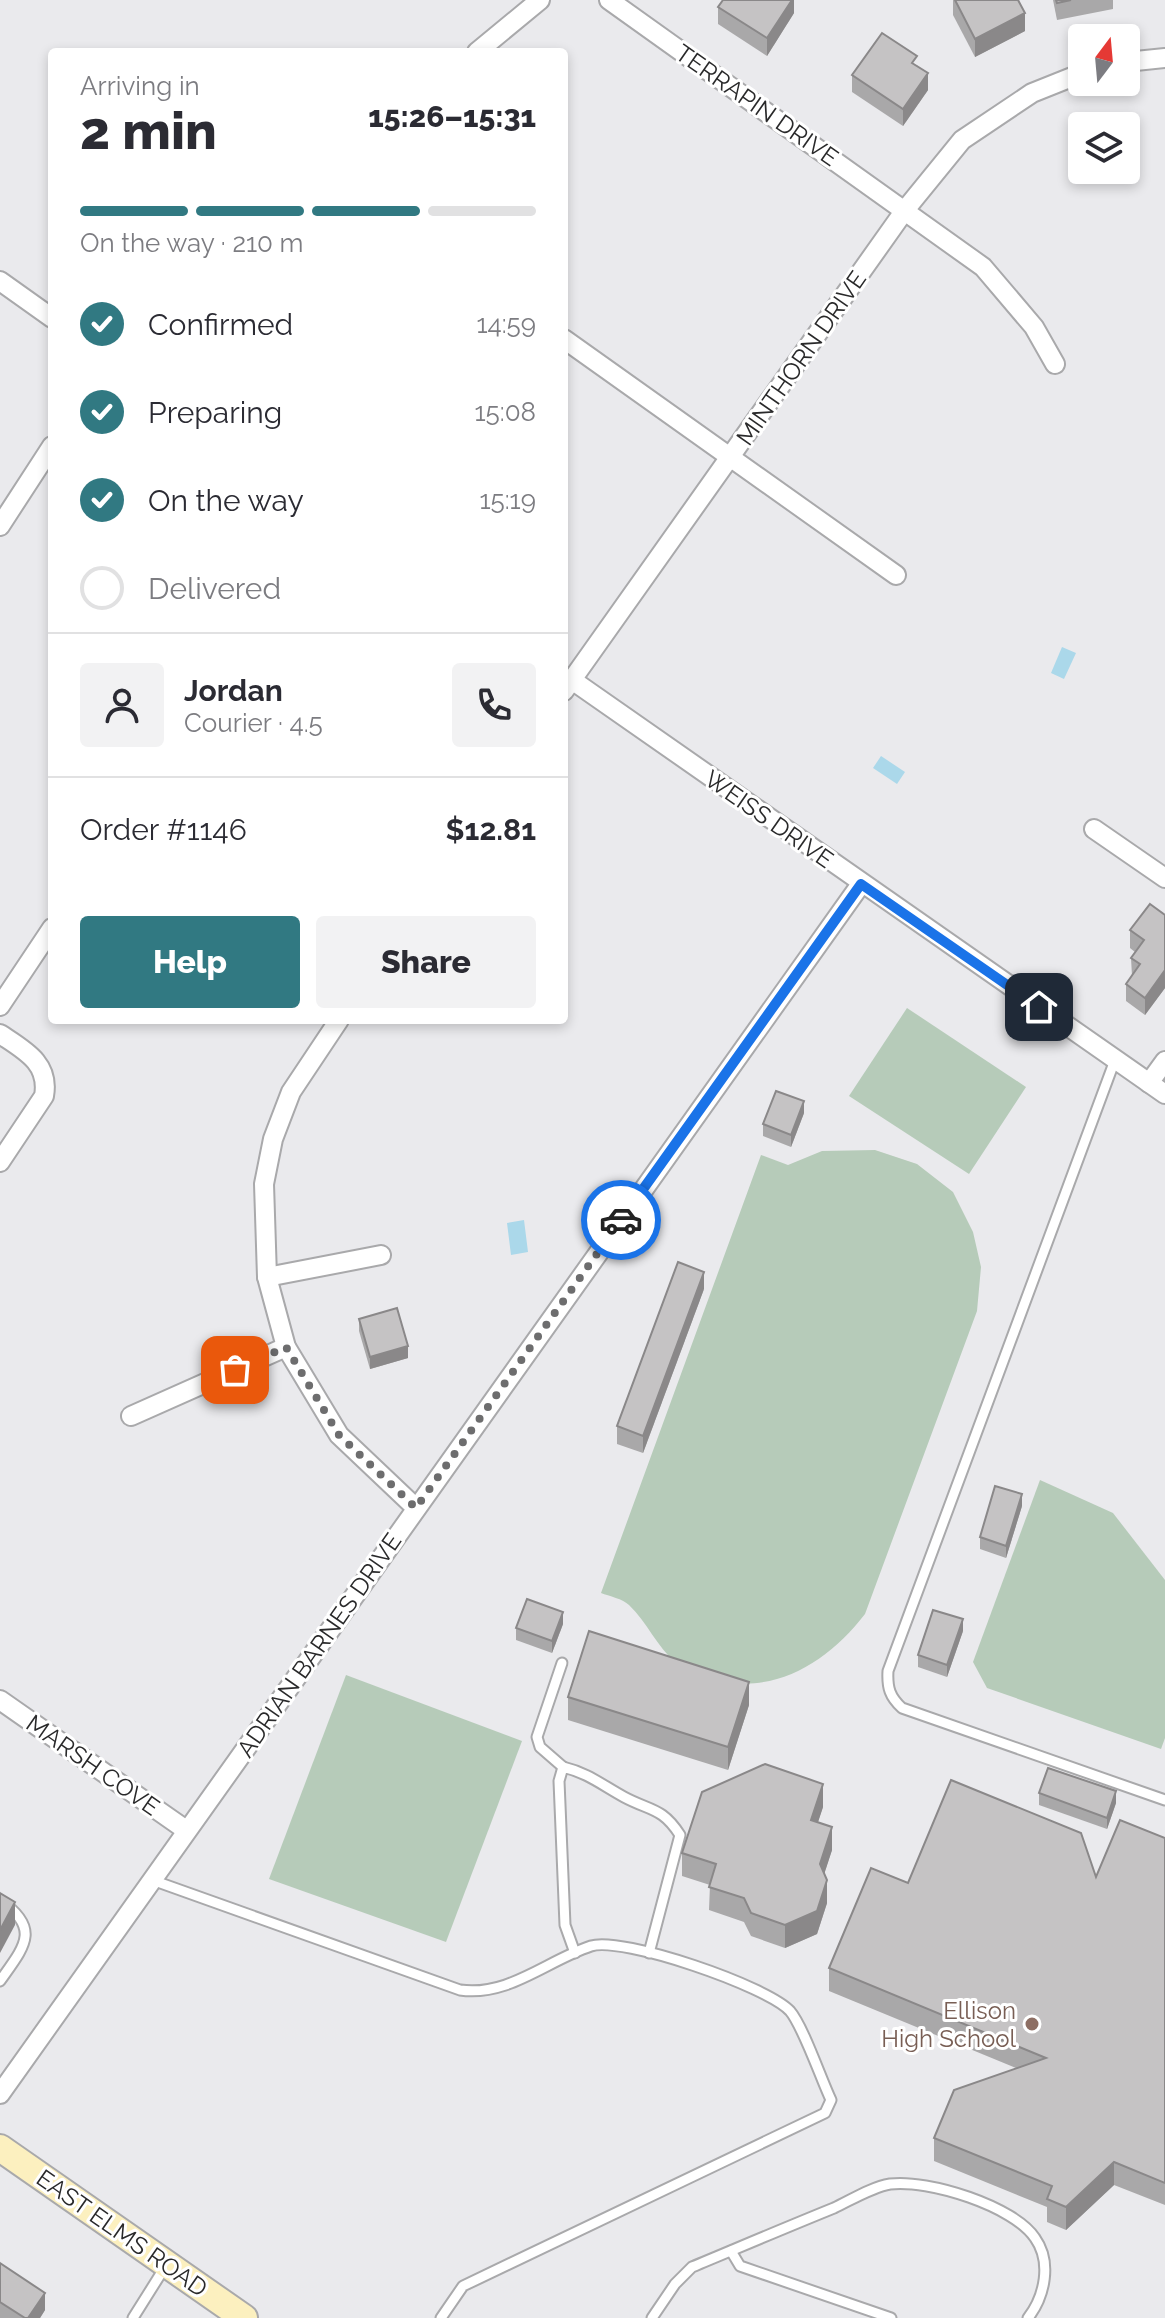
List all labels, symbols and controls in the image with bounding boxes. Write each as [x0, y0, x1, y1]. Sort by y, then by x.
north arrow [1068, 24, 1140, 96]
map controls [1068, 24, 1140, 184]
street label: TERRAPIN DRIVE [670, 38, 844, 172]
text: Arriving in [80, 71, 200, 101]
text: 15:26–15:31 [368, 99, 536, 134]
text: 2 min [80, 100, 217, 161]
button: layers [1068, 112, 1140, 184]
text: On the way · 210 m [80, 228, 304, 258]
street label: MINTHORN DRIVE [730, 265, 872, 451]
icon: check [80, 302, 124, 346]
text: Confirmed [148, 307, 293, 342]
text: 14:59 [476, 309, 536, 339]
icon: check [80, 390, 124, 434]
text: Preparing [148, 395, 282, 430]
text: 15:08 [474, 397, 536, 427]
icon: check [80, 478, 124, 522]
text: On the way [148, 483, 304, 518]
text: 15:19 [479, 485, 536, 515]
text: Delivered [148, 571, 281, 606]
button: person [80, 663, 164, 747]
button: phone [452, 663, 536, 747]
text: Jordan [184, 673, 283, 708]
text: Courier · 4.5 [184, 708, 323, 738]
street label: WEISS DRIVE [699, 764, 839, 874]
text: Order #1146 [80, 812, 247, 847]
text: $12.81 [446, 812, 536, 847]
button: Help [80, 916, 300, 1008]
button: Share [316, 916, 536, 1008]
pin [1005, 973, 1073, 1041]
icon: home [1017, 985, 1061, 1029]
courier [581, 1180, 661, 1260]
icon: car [599, 1198, 643, 1242]
pin [201, 1336, 269, 1404]
icon: bag [213, 1348, 257, 1392]
street label: ADRIAN BARNES DRIVE [231, 1527, 407, 1763]
street label: MARSH COVE [21, 1708, 165, 1822]
place label: Ellison High School [881, 1996, 1016, 2053]
marker: Ellison High School [1023, 2015, 1041, 2033]
street label: EAST ELMS ROAD [31, 2163, 213, 2303]

